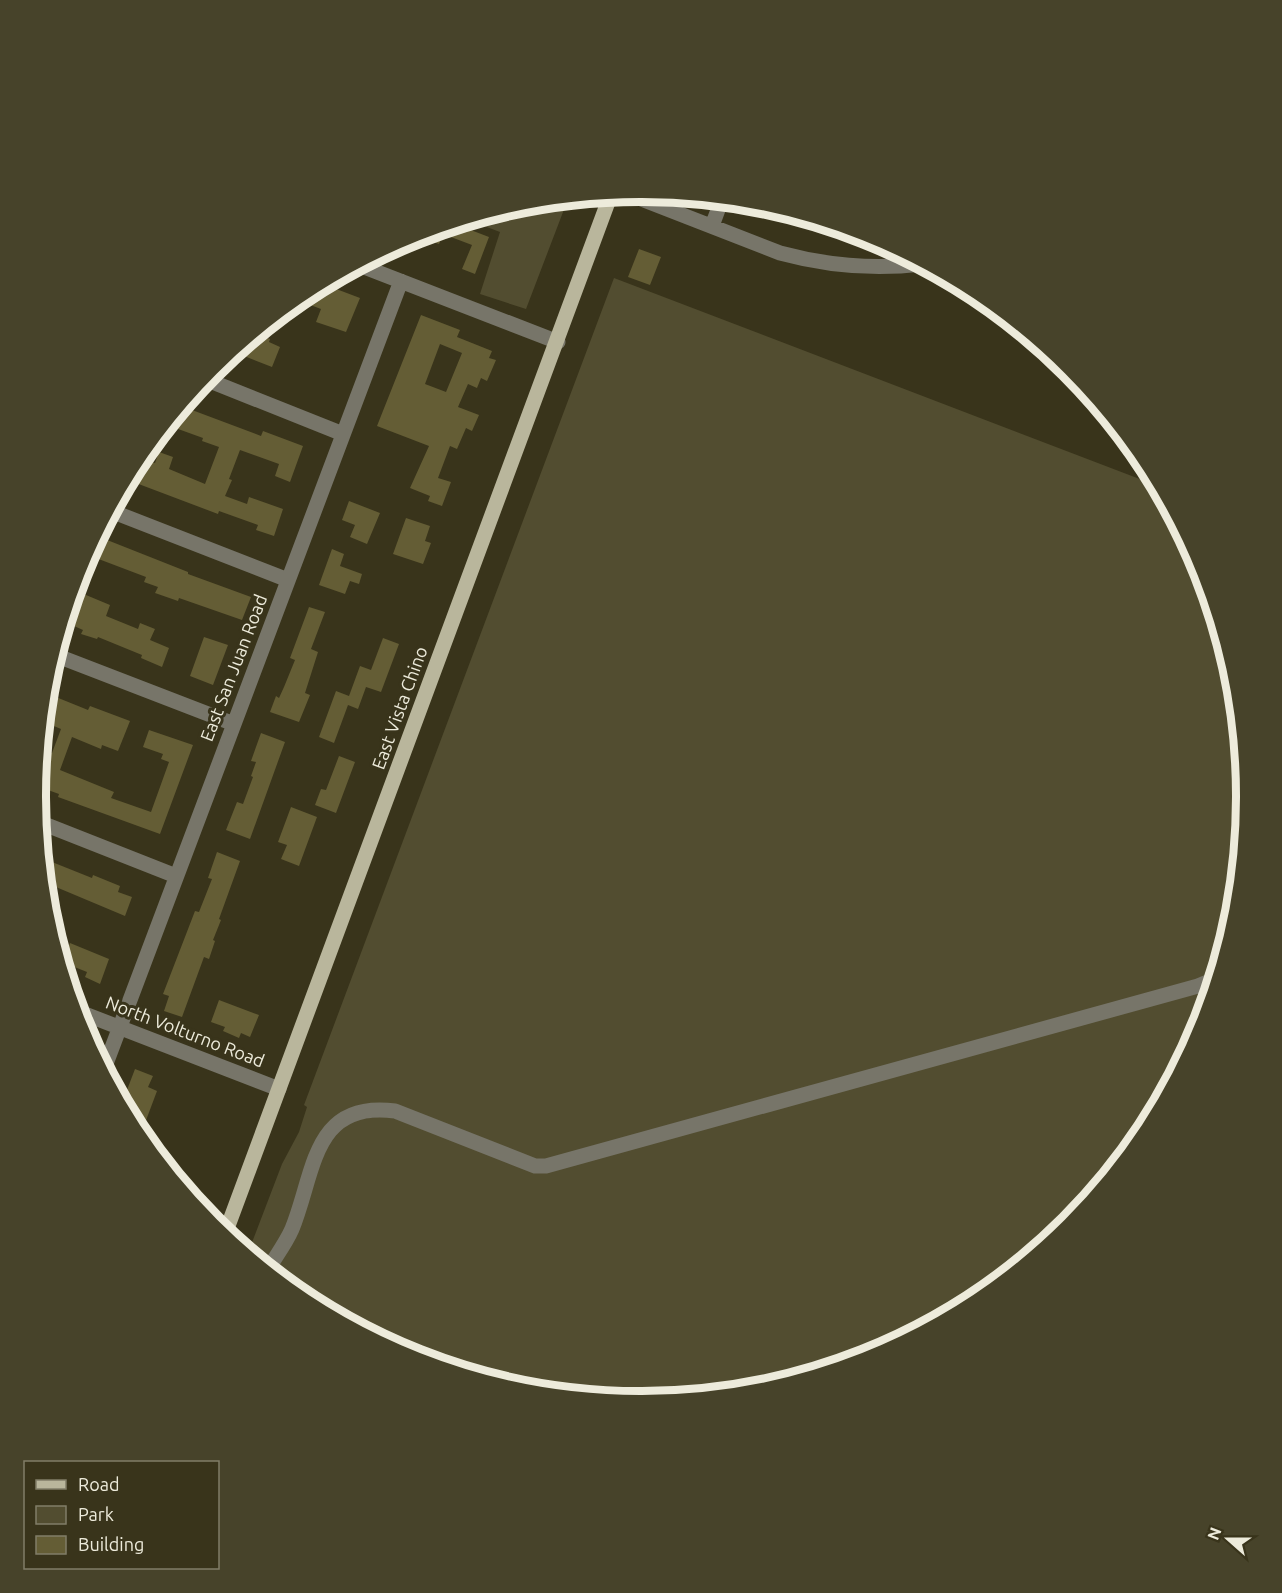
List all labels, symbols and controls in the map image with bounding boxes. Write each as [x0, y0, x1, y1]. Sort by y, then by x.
street label: East San Juan Road [196, 591, 270, 744]
street label: East Vista Chino [368, 643, 431, 772]
street label: North Volturno Road [103, 992, 268, 1071]
legend [24, 1461, 219, 1569]
text: Road [78, 1474, 120, 1494]
text: Park [78, 1504, 114, 1524]
north arrow [1198, 1509, 1258, 1569]
text: N [1203, 1525, 1225, 1542]
text: Building [78, 1534, 144, 1554]

